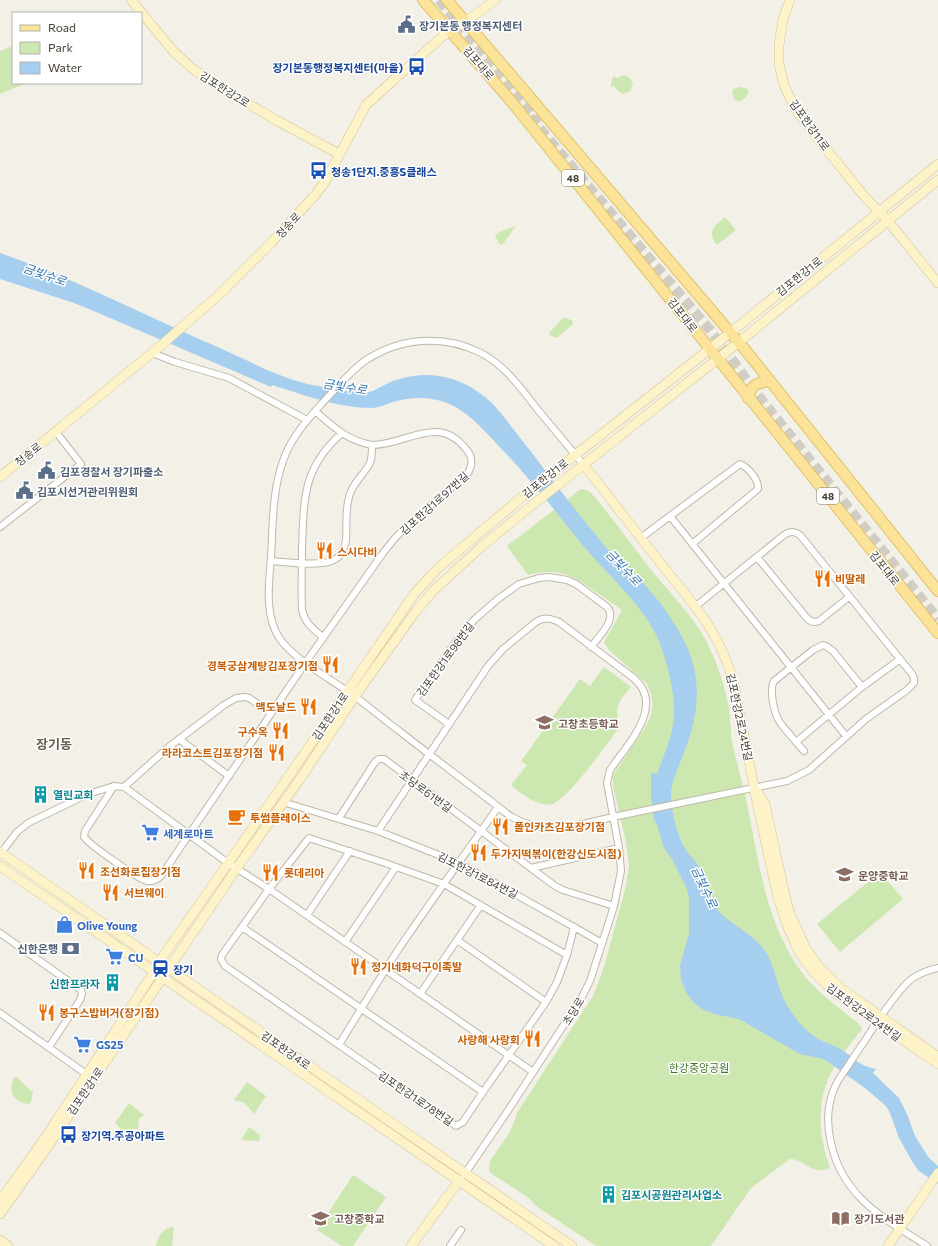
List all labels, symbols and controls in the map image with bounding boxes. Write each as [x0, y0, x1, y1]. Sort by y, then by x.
legend [12, 12, 142, 84]
public building icon: 장기본동 행정복지센터 [396, 15, 416, 35]
place label: 장기본동 행정복지센터 [419, 19, 522, 32]
text: Road [48, 20, 76, 34]
text: Park [48, 40, 74, 54]
street label: 김포대로 [461, 43, 497, 83]
bus stop icon: 장기본동행정복지센터(마을) [406, 57, 426, 77]
text: Water [48, 60, 82, 74]
place label: 장기본동행정복지센터(마을) [272, 61, 403, 74]
street label: 김포한강2로 [198, 68, 252, 110]
street label: 김포한강11로 [787, 97, 833, 153]
bus stop icon: 청송1단지.중흥S클래스 [308, 161, 328, 181]
place label: 청송1단지.중흥S클래스 [331, 165, 437, 178]
road number: 48 [562, 170, 584, 186]
street label: 청송로 [273, 209, 303, 241]
street label: 김포한강1로 [773, 254, 825, 298]
water label: 금빛수로 [22, 260, 69, 288]
street label: 김포대로 [665, 295, 701, 335]
water label: 금빛수로 [322, 376, 369, 397]
street label: 청송로 [12, 439, 44, 469]
street label: 김포한강1로 [519, 456, 571, 500]
public building icon: 김포경찰서 장기파출소 [37, 461, 57, 481]
place label: 김포경찰서 장기파출소 [60, 465, 163, 478]
street label: 김포한강1로97번길 [397, 469, 471, 537]
public building icon: 김포시선거관리위원회 [14, 481, 34, 501]
place label: 김포시선거관리위원회 [37, 485, 138, 498]
road number: 48 [817, 488, 839, 504]
restaurant icon: 스시다비 [314, 541, 334, 561]
place label: 스시다비 [337, 545, 377, 558]
water label: 금빛수로 [604, 546, 645, 588]
street label: 김포대로 [867, 548, 903, 588]
restaurant icon: 비딸레 [812, 568, 832, 588]
place label: 비딸레 [835, 572, 865, 585]
street label: 김포한강1로98번길 [414, 619, 476, 699]
restaurant icon: 경복궁삼계탕김포장기점 [321, 655, 341, 675]
place label: 경복궁삼계탕김포장기점 [207, 659, 318, 672]
street label: 김포한강2로24번길 [724, 672, 756, 762]
street label: 김포한강1로 [309, 689, 351, 743]
restaurant icon: 맥도날드 [299, 696, 319, 716]
place label: 맥도날드 [256, 700, 296, 713]
school or university icon: 고창초등학교 [535, 713, 555, 733]
place label: 고창초등학교 [558, 717, 619, 730]
restaurant icon: 구수옥 [271, 721, 291, 741]
place label: 구수옥 [238, 725, 268, 738]
district label: 장기동 [36, 736, 72, 752]
restaurant icon: 라라코스트김포장기점 [266, 742, 286, 762]
place label: 라라코스트김포장기점 [162, 746, 263, 759]
street label: 초당로61번길 [397, 768, 455, 814]
building icon: 열린교회 [30, 784, 50, 804]
place label: 열린교회 [53, 788, 93, 801]
cafe icon: 투썸플레이스 [227, 807, 247, 827]
place label: 투썸플레이스 [250, 811, 311, 824]
restaurant icon: 폴인카츠김포장기점 [491, 816, 511, 836]
place label: 폴인카츠김포장기점 [514, 820, 605, 833]
supermarket icon: 세계로마트 [140, 823, 160, 843]
place label: 세계로마트 [163, 827, 214, 840]
restaurant icon: 두가지떡볶이(한강신도시점) [468, 843, 488, 863]
place label: 두가지떡볶이(한강신도시점) [491, 847, 622, 860]
street label: 김포한강1로84번길 [435, 849, 521, 901]
restaurant icon: 조선화로집장기점 [77, 861, 97, 881]
restaurant icon: 롯데리아 [261, 862, 281, 882]
water label: 금빛수로 [689, 864, 721, 911]
place label: 조선화로집장기점 [100, 865, 181, 878]
school or university icon: 운양중학교 [835, 865, 855, 885]
place label: 롯데리아 [284, 866, 324, 879]
place label: 운양중학교 [858, 869, 909, 882]
restaurant icon: 서브웨이 [101, 882, 121, 902]
place label: 서브웨이 [124, 886, 164, 899]
shop icon: Olive Young [54, 915, 74, 935]
place label: Olive Young [77, 919, 137, 932]
bank icon: 신한은행 [61, 938, 81, 958]
place label: 신한은행 [18, 942, 58, 955]
supermarket icon: CU [105, 947, 125, 967]
place label: CU [128, 951, 144, 964]
restaurant icon: 정기네화덕구이족발 [348, 956, 368, 976]
station icon: 장기 [150, 959, 170, 979]
place label: 정기네화덕구이족발 [371, 960, 462, 973]
place label: 장기 [173, 963, 193, 976]
building icon: 신한프라자 [103, 973, 123, 993]
place label: 신한프라자 [49, 977, 100, 990]
street label: 김포한강2로24번길 [824, 980, 904, 1044]
street label: 초당로 [559, 995, 587, 1027]
restaurant icon: 봉구스밥버거(장기점) [36, 1002, 56, 1022]
place label: 봉구스밥버거(장기점) [59, 1006, 160, 1019]
street label: 김포한강4로 [259, 1028, 313, 1072]
restaurant icon: 사랑해 사랑회 [523, 1029, 543, 1049]
place label: 사랑해 사랑회 [457, 1033, 520, 1046]
supermarket icon: GS25 [73, 1034, 93, 1054]
place label: GS25 [96, 1038, 123, 1051]
park label: 한강중앙공원 [669, 1061, 729, 1074]
street label: 김포한강1로 [64, 1064, 106, 1118]
street label: 김포한강1로78번길 [376, 1068, 456, 1128]
bus stop icon: 장기역.주공아파트 [58, 1125, 78, 1145]
place label: 장기역.주공아파트 [81, 1129, 165, 1142]
building icon: 김포시공원관리사업소 [598, 1184, 618, 1204]
place label: 김포시공원관리사업소 [621, 1188, 722, 1201]
school or university icon: 고창중학교 [311, 1208, 331, 1228]
library icon: 장기도서관 [831, 1208, 851, 1228]
place label: 고창중학교 [334, 1212, 385, 1225]
place label: 장기도서관 [854, 1212, 905, 1225]

